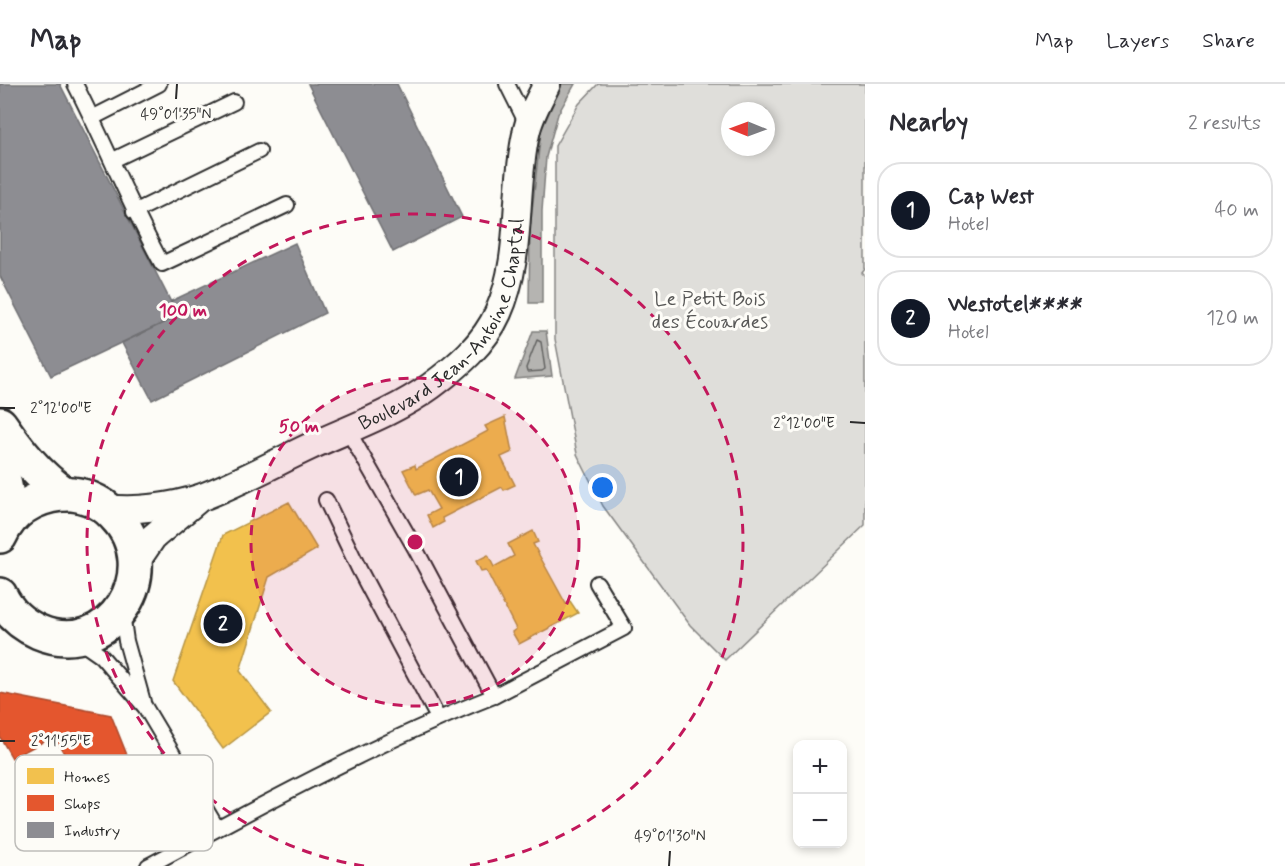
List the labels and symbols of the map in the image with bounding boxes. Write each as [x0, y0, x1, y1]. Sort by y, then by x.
north arrow [721, 102, 775, 156]
text: 49°01'35"N [141, 105, 211, 125]
street label: Boulevard Jean-Antoine Chaptal [354, 217, 530, 437]
park label: Le Petit Bois des Écouardes [652, 286, 768, 336]
text: 100 m [159, 299, 207, 323]
text: 2°12'00"E [30, 399, 92, 419]
text: 2°12'00"E [773, 414, 835, 434]
text: 50 m [279, 415, 319, 439]
pin: 1 [440, 454, 478, 500]
your location [588, 473, 617, 502]
centre of rings [405, 532, 425, 552]
pin: 2 [204, 602, 242, 646]
text: 2°11'55"E [31, 732, 91, 752]
legend [15, 755, 213, 851]
text: Homes [64, 767, 110, 788]
text: Shops [64, 794, 101, 815]
text: Industry [64, 821, 120, 842]
text: 49°01'30"N [634, 827, 706, 847]

